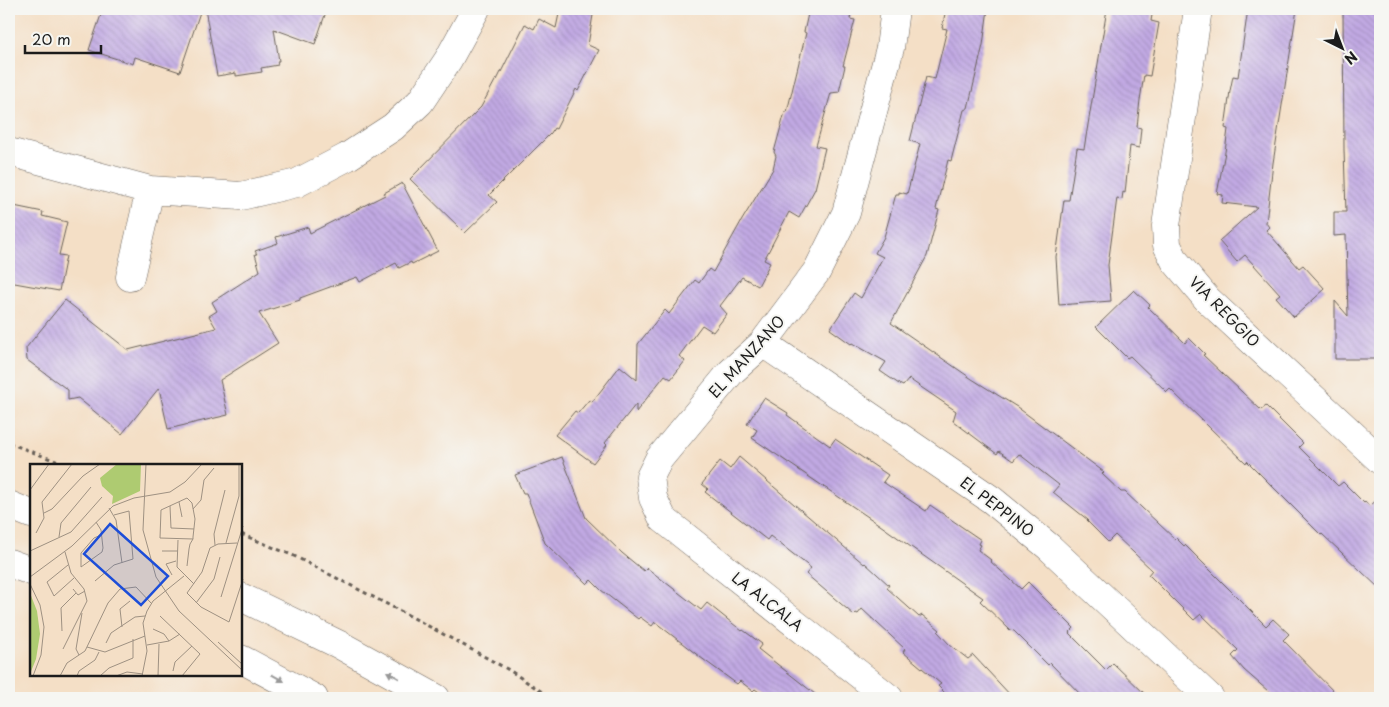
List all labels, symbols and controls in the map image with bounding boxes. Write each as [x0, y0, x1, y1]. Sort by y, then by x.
scale bar [25, 22, 101, 54]
north arrow [1316, 22, 1366, 72]
text: 20 m [32, 27, 71, 50]
text: N [1340, 47, 1362, 70]
street label: VIA REGGIO [1184, 270, 1266, 352]
street label: EL MANZANO [702, 310, 789, 402]
inset map [30, 464, 242, 677]
street label: EL PEPPINO [956, 470, 1040, 541]
street label: LA ALCALA [727, 566, 809, 636]
one-way arrow [387, 670, 400, 679]
one-way arrow [271, 674, 284, 683]

